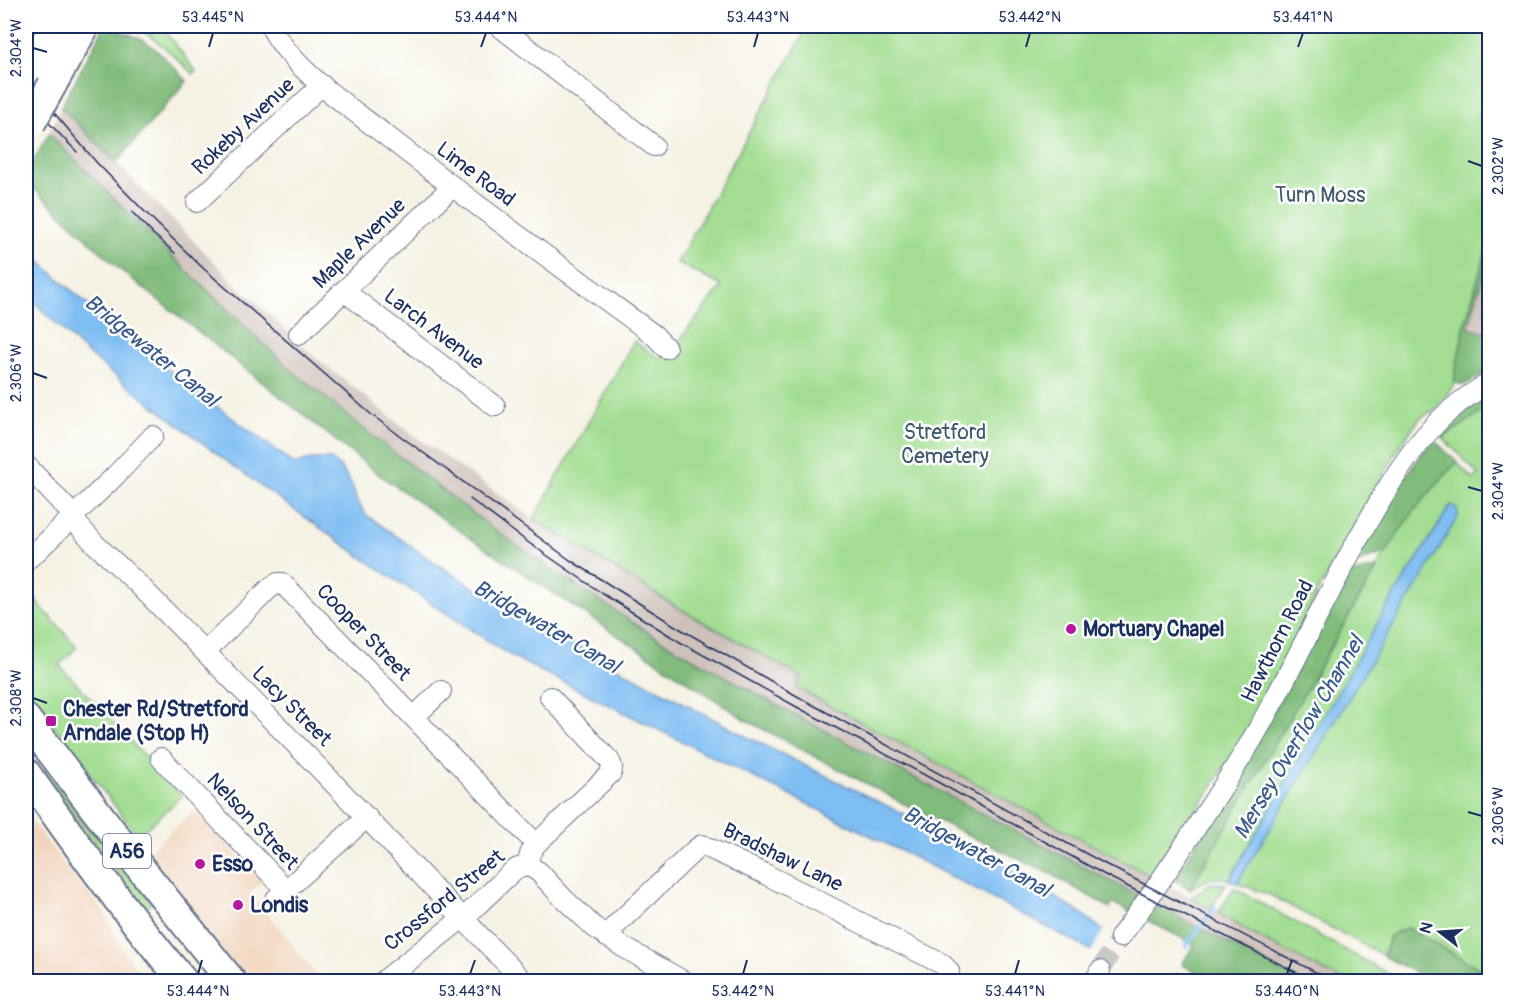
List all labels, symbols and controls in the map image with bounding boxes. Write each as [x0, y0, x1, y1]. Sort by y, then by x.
text: 53.445°N [182, 8, 244, 27]
text: 53.444°N [455, 8, 517, 27]
text: 53.443°N [727, 8, 789, 27]
text: 53.442°N [999, 8, 1061, 27]
text: 53.441°N [1273, 8, 1333, 27]
text: 2.304°W [7, 19, 26, 77]
street label: Rokeby Avenue [186, 71, 301, 181]
street label: Lime Road [431, 136, 521, 213]
text: 2.302°W [1489, 137, 1508, 195]
park label: Turn Moss [1275, 182, 1366, 209]
street label: Maple Avenue [307, 192, 412, 294]
street label: Larch Avenue [378, 283, 490, 376]
water label: Bridgewater Canal [79, 288, 226, 415]
text: 2.306°W [7, 344, 26, 402]
park label: Stretford Cemetery [901, 419, 989, 470]
text: 2.304°W [1489, 462, 1508, 520]
water label: Bridgewater Canal [468, 574, 627, 682]
street label: Hawthorn Road [1235, 575, 1320, 707]
street label: Cooper Street [311, 578, 417, 687]
place label: Mortuary Chapel [1083, 616, 1225, 643]
marker: Mortuary Chapel [1064, 622, 1078, 636]
water label: Mersey Overflow Channel [1227, 629, 1372, 844]
street label: Lacy Street [246, 660, 338, 753]
text: 2.308°W [7, 669, 26, 727]
place label: Chester Rd/Stretford Arndale (Stop H) [63, 696, 249, 747]
marker: Chester Rd/Stretford Arndale (Stop H) [44, 714, 58, 728]
street label: Nelson Street [201, 767, 305, 876]
text: 2.306°W [1489, 787, 1508, 845]
water label: Bridgewater Canal [898, 800, 1058, 905]
street label: Bradshaw Lane [718, 817, 848, 898]
road number: A56 [103, 834, 151, 868]
street label: Crossford Street [378, 843, 511, 957]
place label: Esso [212, 851, 254, 878]
marker: Esso [193, 857, 207, 871]
place label: Londis [250, 892, 309, 919]
marker: Londis [231, 898, 245, 912]
north arrow [1410, 902, 1470, 962]
text: N [1415, 920, 1438, 936]
text: 53.444°N [167, 982, 229, 1001]
text: 53.443°N [439, 982, 501, 1001]
text: 53.442°N [712, 982, 774, 1001]
text: 53.441°N [985, 982, 1045, 1001]
text: 53.440°N [1255, 982, 1319, 1001]

